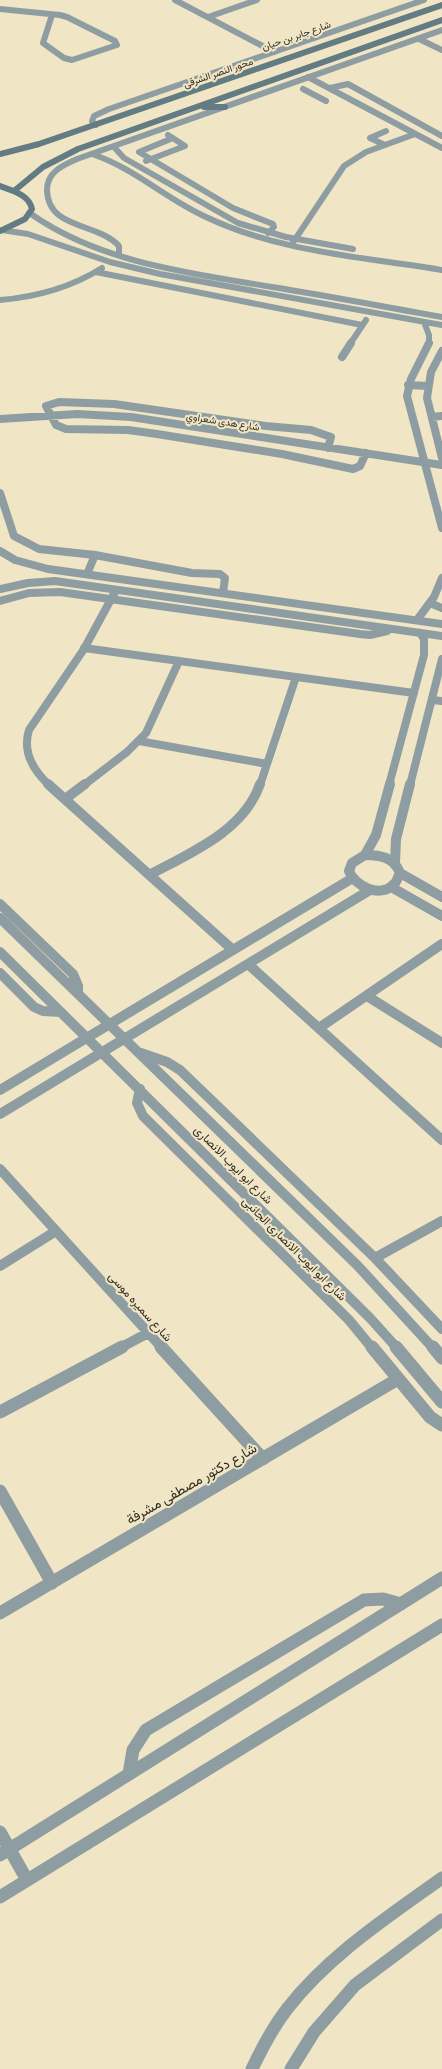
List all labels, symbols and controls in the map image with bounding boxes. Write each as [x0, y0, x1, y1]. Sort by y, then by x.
street label: شارع جابر بن حيان [260, 18, 332, 53]
street label: محور النصر الشرقى [182, 54, 255, 90]
street label: شارع هدى شعراوي [185, 409, 261, 436]
street label: شارع ابو ايوب الانصارى [190, 1122, 276, 1208]
street label: شارع ابو ايوب الانصارى الجانبى [238, 1193, 350, 1305]
street label: شارع سميره موسى [104, 1268, 176, 1346]
street label: شارع دكتور مصطفى مشرفة [123, 1439, 261, 1530]

